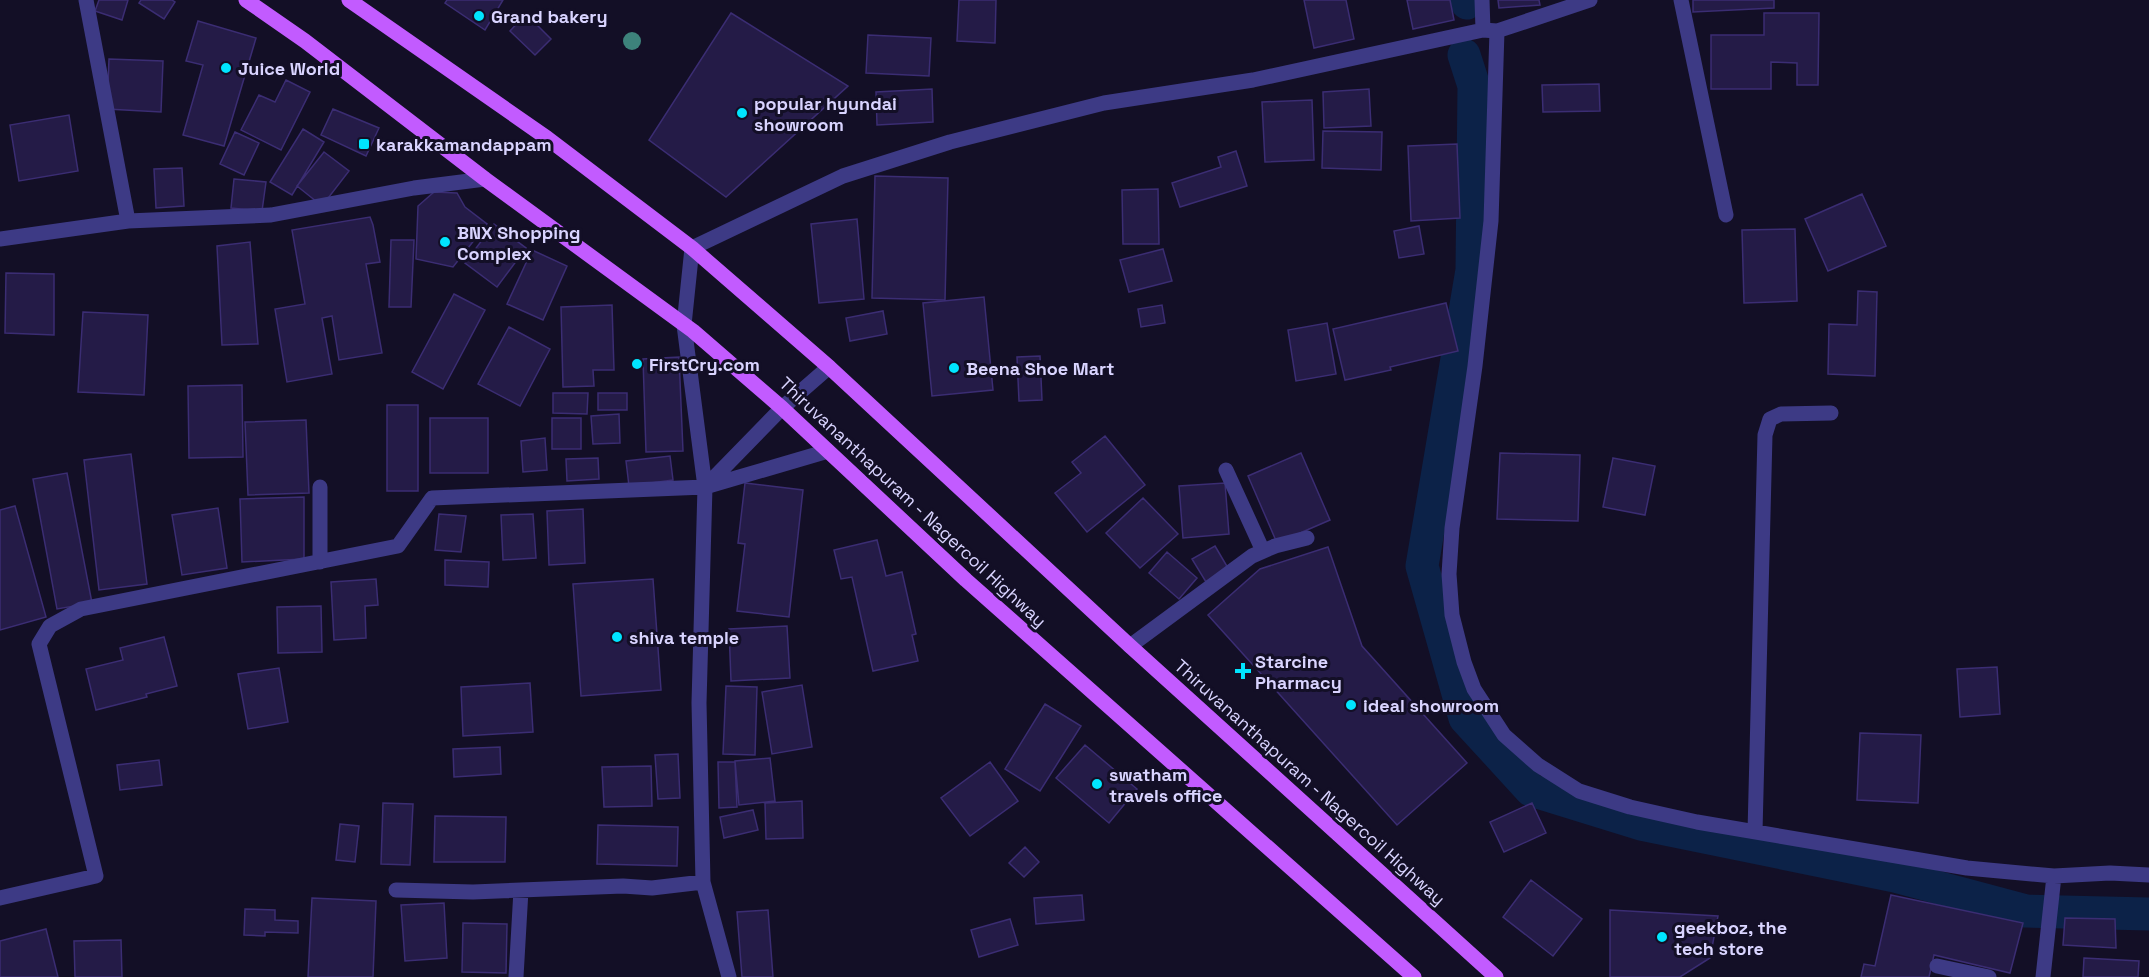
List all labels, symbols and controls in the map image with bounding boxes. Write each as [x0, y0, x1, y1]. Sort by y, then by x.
place label: Grand bakery [491, 5, 607, 28]
marker: Grand bakery [472, 9, 486, 23]
place label: Juice World [238, 57, 340, 80]
marker: Juice World [219, 61, 233, 75]
place label: popular hyundai showroom [754, 92, 897, 136]
marker: popular hyundai showroom [735, 106, 749, 120]
place label: karakkamandappam [376, 133, 552, 156]
marker: karakkamandappam [357, 137, 371, 151]
place label: BNX Shopping Complex [457, 221, 581, 265]
marker: BNX Shopping Complex [438, 235, 452, 249]
place label: FirstCry.com [649, 353, 760, 376]
marker: FirstCry.com [630, 357, 644, 371]
place label: Beena Shoe Mart [966, 357, 1114, 380]
marker: Beena Shoe Mart [947, 361, 961, 375]
street label: Thiruvananthapuram - Nagercoil Highway [775, 372, 1051, 632]
place label: shiva temple [629, 626, 739, 649]
marker: shiva temple [610, 630, 624, 644]
place label: Starcine Pharmacy [1255, 650, 1342, 694]
street label: Thiruvananthapuram - Nagercoil Highway [1170, 654, 1450, 910]
marker: Starcine Pharmacy [1236, 664, 1250, 678]
place label: ideal showroom [1363, 694, 1499, 717]
marker: ideal showroom [1344, 698, 1358, 712]
place label: swatham travels office [1109, 763, 1222, 807]
marker: swatham travels office [1090, 777, 1104, 791]
place label: geekboz, the tech store [1674, 916, 1787, 960]
marker: geekboz, the tech store [1655, 930, 1669, 944]

